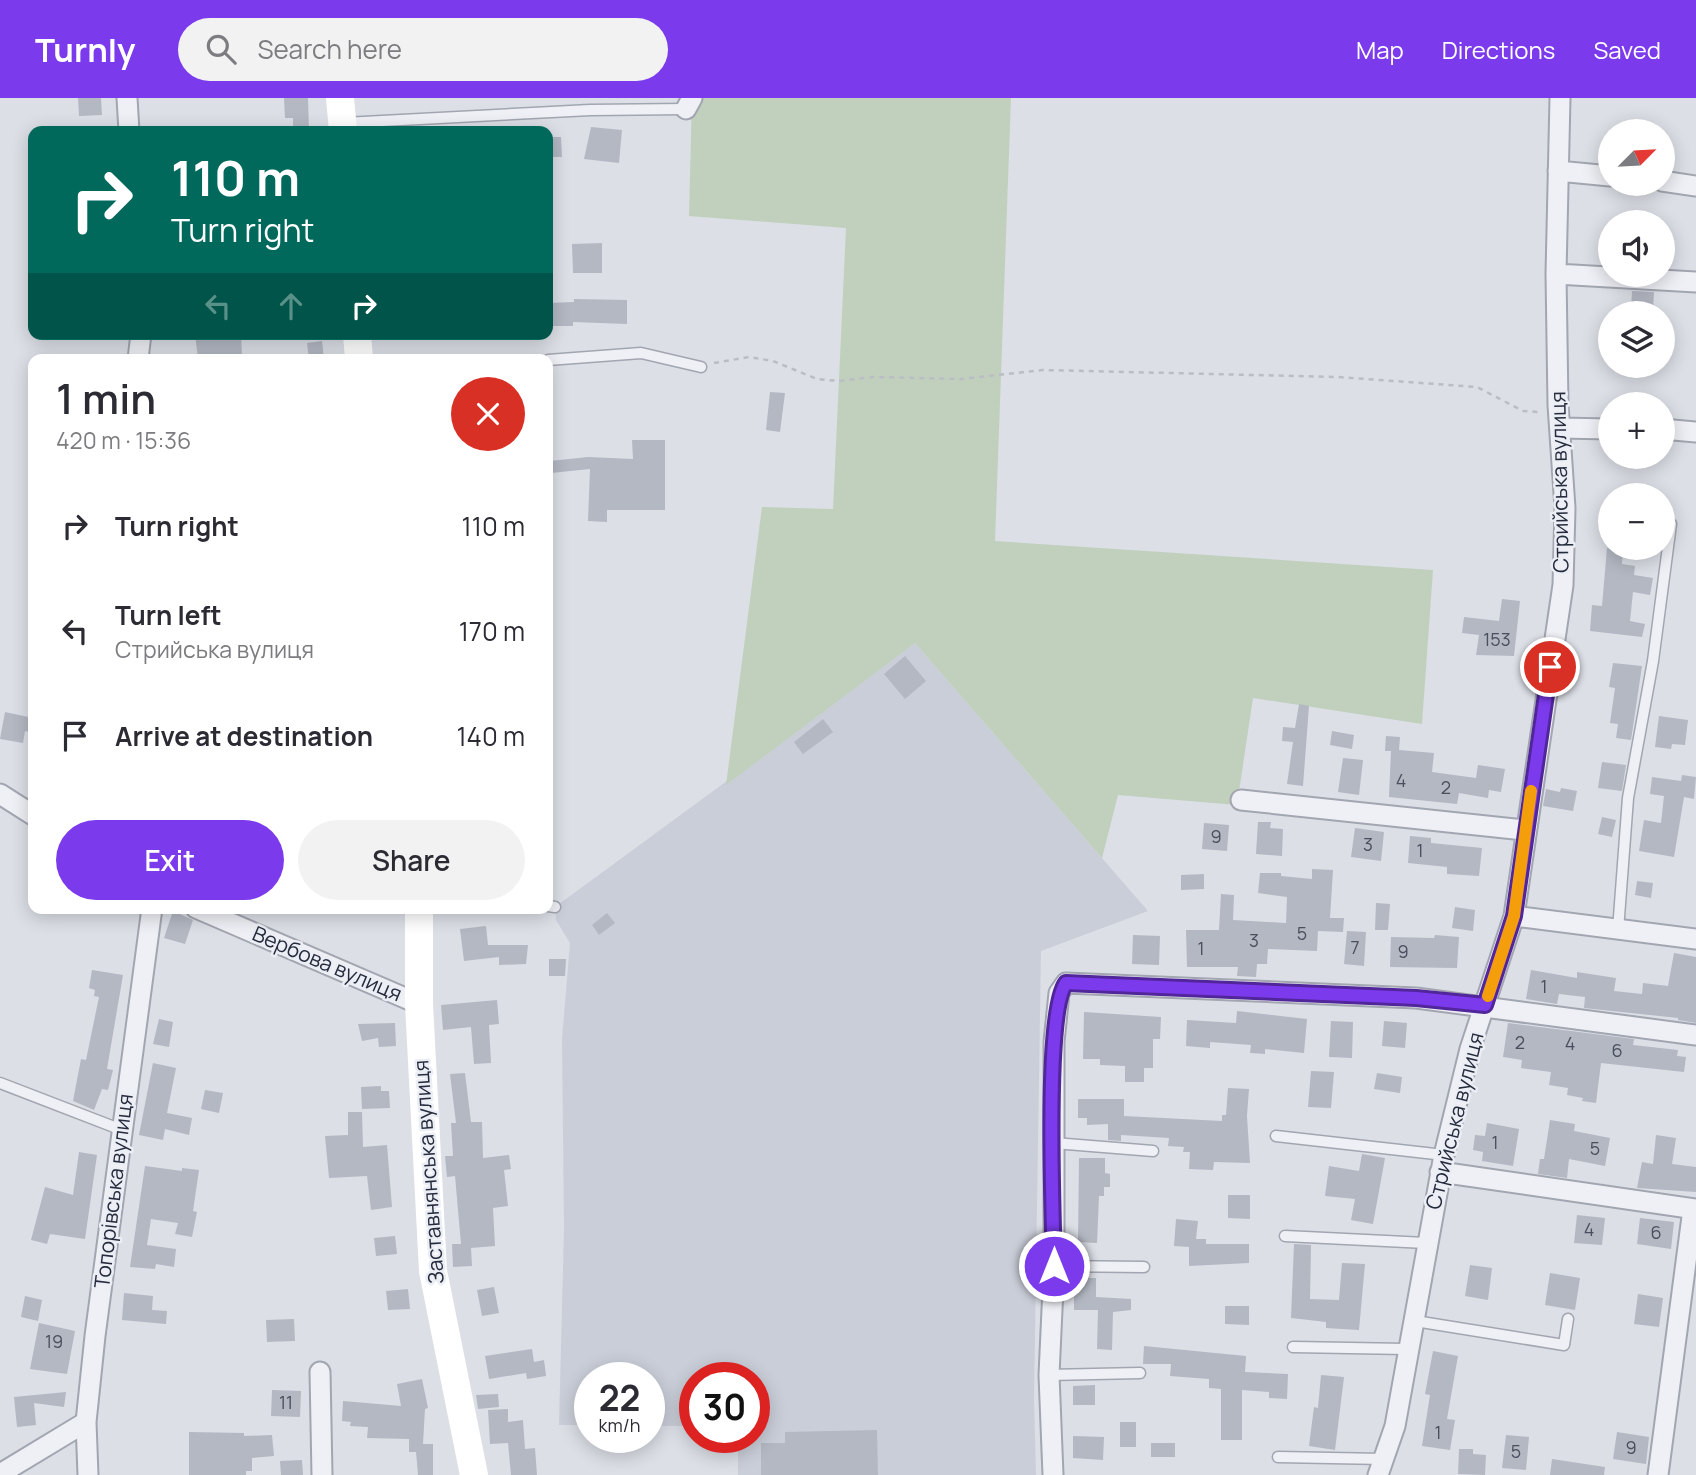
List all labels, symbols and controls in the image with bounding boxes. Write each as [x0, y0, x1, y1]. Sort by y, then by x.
search box [178, 18, 668, 81]
text: Turnly [35, 27, 136, 72]
icon: search [202, 30, 240, 68]
text: Search here [258, 31, 402, 67]
text: Map [1356, 33, 1404, 66]
text: Directions [1442, 33, 1555, 66]
text: Saved [1593, 33, 1661, 66]
north arrow [1598, 119, 1675, 196]
map controls [1598, 119, 1675, 560]
text: 110 m [171, 144, 300, 211]
icon: right [56, 154, 147, 245]
text: Turn right [171, 208, 314, 252]
button: sound [1598, 210, 1675, 287]
icon: left [199, 287, 237, 325]
icon: ahead [272, 287, 310, 325]
icon: right [345, 287, 383, 325]
button: layers [1598, 301, 1675, 378]
text: 1 min [56, 369, 156, 427]
button: close [451, 377, 525, 451]
street label: Стрийська вулиця [1543, 391, 1575, 573]
button: + [1598, 392, 1675, 469]
text: 420 m · 15:36 [56, 424, 191, 456]
button: − [1598, 483, 1675, 560]
icon: right [56, 507, 94, 545]
text: Turn right [115, 508, 239, 544]
text: 110 m [462, 508, 525, 544]
text: Turn left [115, 597, 222, 633]
icon: left [56, 612, 94, 650]
text: 170 m [459, 613, 525, 649]
house number: 153 [1483, 627, 1511, 651]
text: Стрийська вулиця [115, 633, 314, 665]
pin [1520, 637, 1580, 697]
icon: arrive [1531, 648, 1569, 686]
icon: arrive [56, 717, 94, 755]
text: Arrive at destination [115, 718, 373, 754]
text: 140 m [456, 718, 525, 754]
house number: 4 [1396, 768, 1406, 792]
house number: 2 [1441, 775, 1451, 799]
button: Exit [56, 820, 284, 900]
button: Share [298, 820, 525, 900]
house number: 9 [1210, 824, 1222, 848]
house number: 3 [1363, 832, 1373, 856]
house number: 1 [1416, 838, 1424, 862]
street label: Вербова вулиця [248, 919, 406, 1007]
house number: 5 [1297, 921, 1307, 945]
house number: 3 [1249, 928, 1259, 952]
house number: 7 [1350, 935, 1360, 959]
house number: 1 [1197, 936, 1205, 960]
house number: 9 [1397, 939, 1409, 963]
house number: 1 [1540, 974, 1548, 998]
street label: Стрийська вулиця [1418, 1029, 1490, 1212]
house number: 2 [1515, 1030, 1525, 1054]
house number: 4 [1565, 1031, 1575, 1055]
house number: 6 [1611, 1038, 1623, 1062]
street label: Заставнянська вулиця [406, 1059, 450, 1285]
street label: Топорівська вулиця [87, 1092, 139, 1290]
house number: 1 [1491, 1130, 1499, 1154]
house number: 5 [1590, 1136, 1600, 1160]
house number: 4 [1584, 1217, 1594, 1241]
house number: 6 [1650, 1220, 1662, 1244]
position arrow [1017, 1229, 1091, 1303]
house number: 19 [45, 1329, 63, 1353]
speed limit sign: 30 [679, 1362, 770, 1453]
text: 22 [599, 1374, 640, 1422]
house number: 11 [279, 1390, 293, 1414]
text: km/h [599, 1413, 640, 1437]
house number: 1 [1434, 1420, 1442, 1444]
house number: 9 [1625, 1435, 1637, 1459]
house number: 5 [1511, 1439, 1521, 1463]

